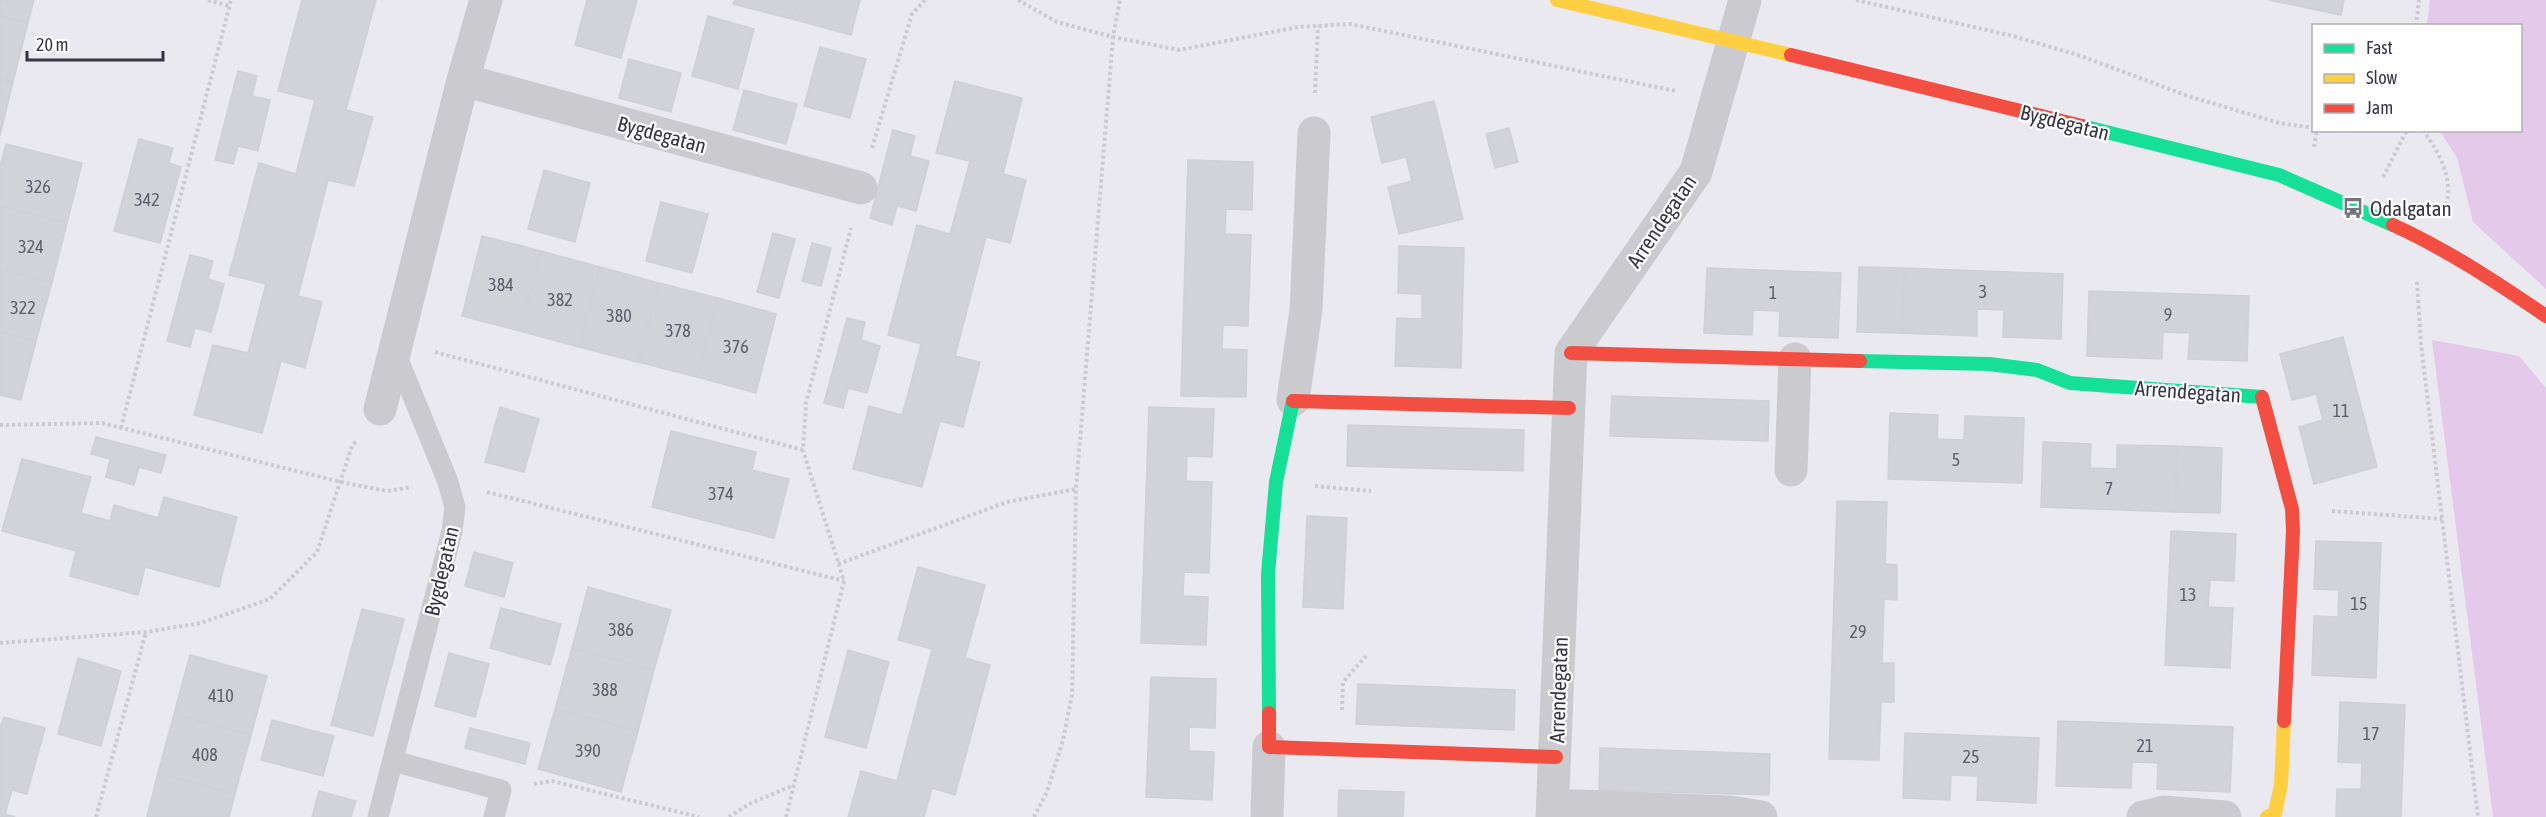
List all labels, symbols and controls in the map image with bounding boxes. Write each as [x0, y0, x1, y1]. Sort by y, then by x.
scale bar [27, 24, 164, 62]
legend [2312, 24, 2522, 132]
text: 20 m [36, 34, 68, 55]
text: Fast [2366, 37, 2393, 58]
text: Slow [2366, 67, 2397, 88]
text: Jam [2366, 97, 2393, 118]
street label: Bygdegatan [2018, 99, 2112, 145]
street label: Bygdegatan [615, 111, 709, 157]
street label: Arrendegatan [1621, 170, 1701, 272]
house number: 326 [25, 176, 51, 197]
house number: 342 [134, 189, 160, 210]
bus stop icon: Odalgatan [2341, 196, 2365, 220]
place label: Odalgatan [2370, 196, 2452, 220]
house number: 324 [18, 236, 44, 257]
house number: 384 [488, 274, 514, 295]
house number: 3 [1979, 281, 1987, 302]
house number: 1 [1769, 282, 1777, 303]
house number: 382 [547, 289, 573, 310]
house number: 322 [10, 297, 36, 318]
house number: 9 [2164, 304, 2172, 325]
house number: 380 [606, 305, 632, 326]
house number: 378 [665, 320, 691, 341]
house number: 376 [723, 336, 749, 357]
street label: Arrendegatan [2134, 375, 2242, 407]
house number: 11 [2333, 400, 2349, 421]
house number: 5 [1952, 449, 1960, 470]
house number: 7 [2105, 478, 2113, 499]
house number: 374 [708, 483, 734, 504]
street label: Bygdegatan [419, 524, 463, 618]
house number: 13 [2180, 584, 2196, 605]
house number: 15 [2351, 593, 2367, 614]
house number: 386 [608, 619, 634, 640]
house number: 29 [1850, 621, 1866, 642]
street label: Arrendegatan [1544, 636, 1572, 744]
house number: 388 [592, 679, 618, 700]
house number: 410 [208, 685, 234, 706]
house number: 17 [2363, 723, 2379, 744]
house number: 21 [2137, 735, 2153, 756]
house number: 390 [575, 740, 601, 761]
house number: 408 [192, 744, 218, 765]
house number: 25 [1963, 746, 1979, 767]

